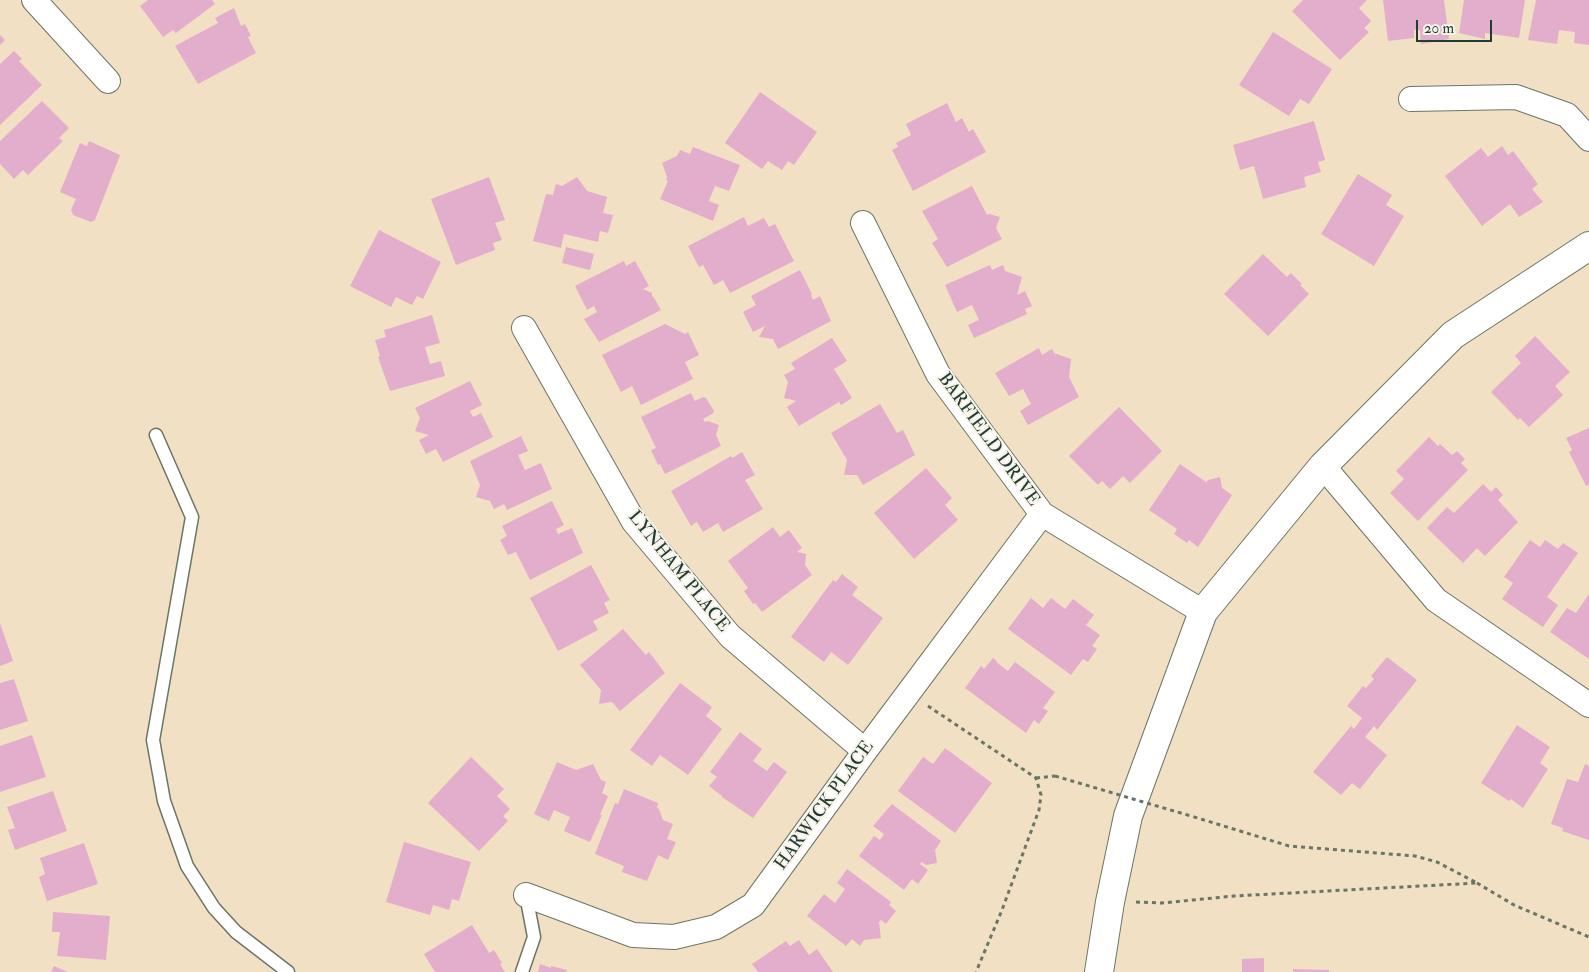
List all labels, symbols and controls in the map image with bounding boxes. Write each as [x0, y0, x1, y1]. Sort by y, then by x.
scale bar [1419, 10, 1495, 42]
text: 20 m [1424, 19, 1454, 38]
street label: BARFIELD DRIVE [932, 369, 1044, 511]
street label: LYNHAM PLACE [623, 507, 733, 637]
street label: HARWICK PLACE [771, 737, 879, 875]

